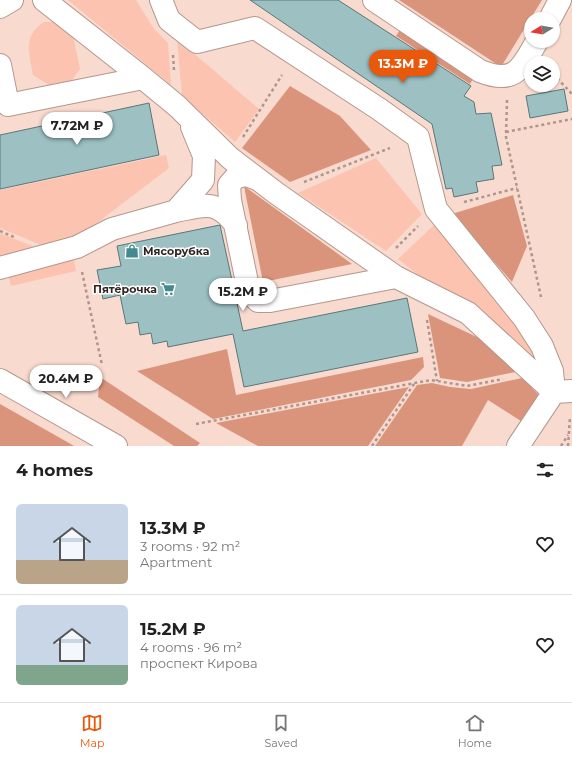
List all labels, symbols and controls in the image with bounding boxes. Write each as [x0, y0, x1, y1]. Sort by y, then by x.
north arrow [524, 12, 560, 48]
map controls [524, 12, 560, 92]
pin: 13.3M ₽ [366, 50, 440, 84]
text: 13.3M ₽ [378, 55, 428, 71]
button: layers [524, 56, 560, 92]
pin: 7.72M ₽ [40, 112, 114, 146]
text: 7.72M ₽ [51, 117, 103, 133]
shop icon: Мясорубка [124, 243, 140, 259]
place label: Мясорубка [143, 244, 209, 258]
pin: 15.2M ₽ [206, 278, 280, 312]
supermarket icon: Пятёрочка [160, 281, 176, 297]
place label: Пятёрочка [93, 282, 157, 296]
text: 15.2M ₽ [218, 283, 268, 299]
pin: 20.4M ₽ [29, 365, 103, 399]
text: 20.4M ₽ [39, 370, 93, 386]
icon: filters [534, 459, 556, 481]
text: 4 homes [16, 460, 93, 480]
text: 13.3M ₽ [140, 518, 206, 538]
icon: home [48, 520, 96, 568]
icon: heart [534, 533, 556, 555]
text: 3 rooms · 92 m² [140, 538, 240, 554]
text: Apartment [140, 554, 212, 570]
text: 15.2M ₽ [140, 619, 206, 639]
icon: home [48, 621, 96, 669]
icon: heart [534, 634, 556, 656]
text: 4 rooms · 96 m² [140, 639, 242, 655]
text: проспект Кирова [140, 655, 258, 671]
tab: Map [80, 712, 105, 750]
tab: Saved [265, 712, 298, 750]
tab: Home [458, 712, 492, 750]

